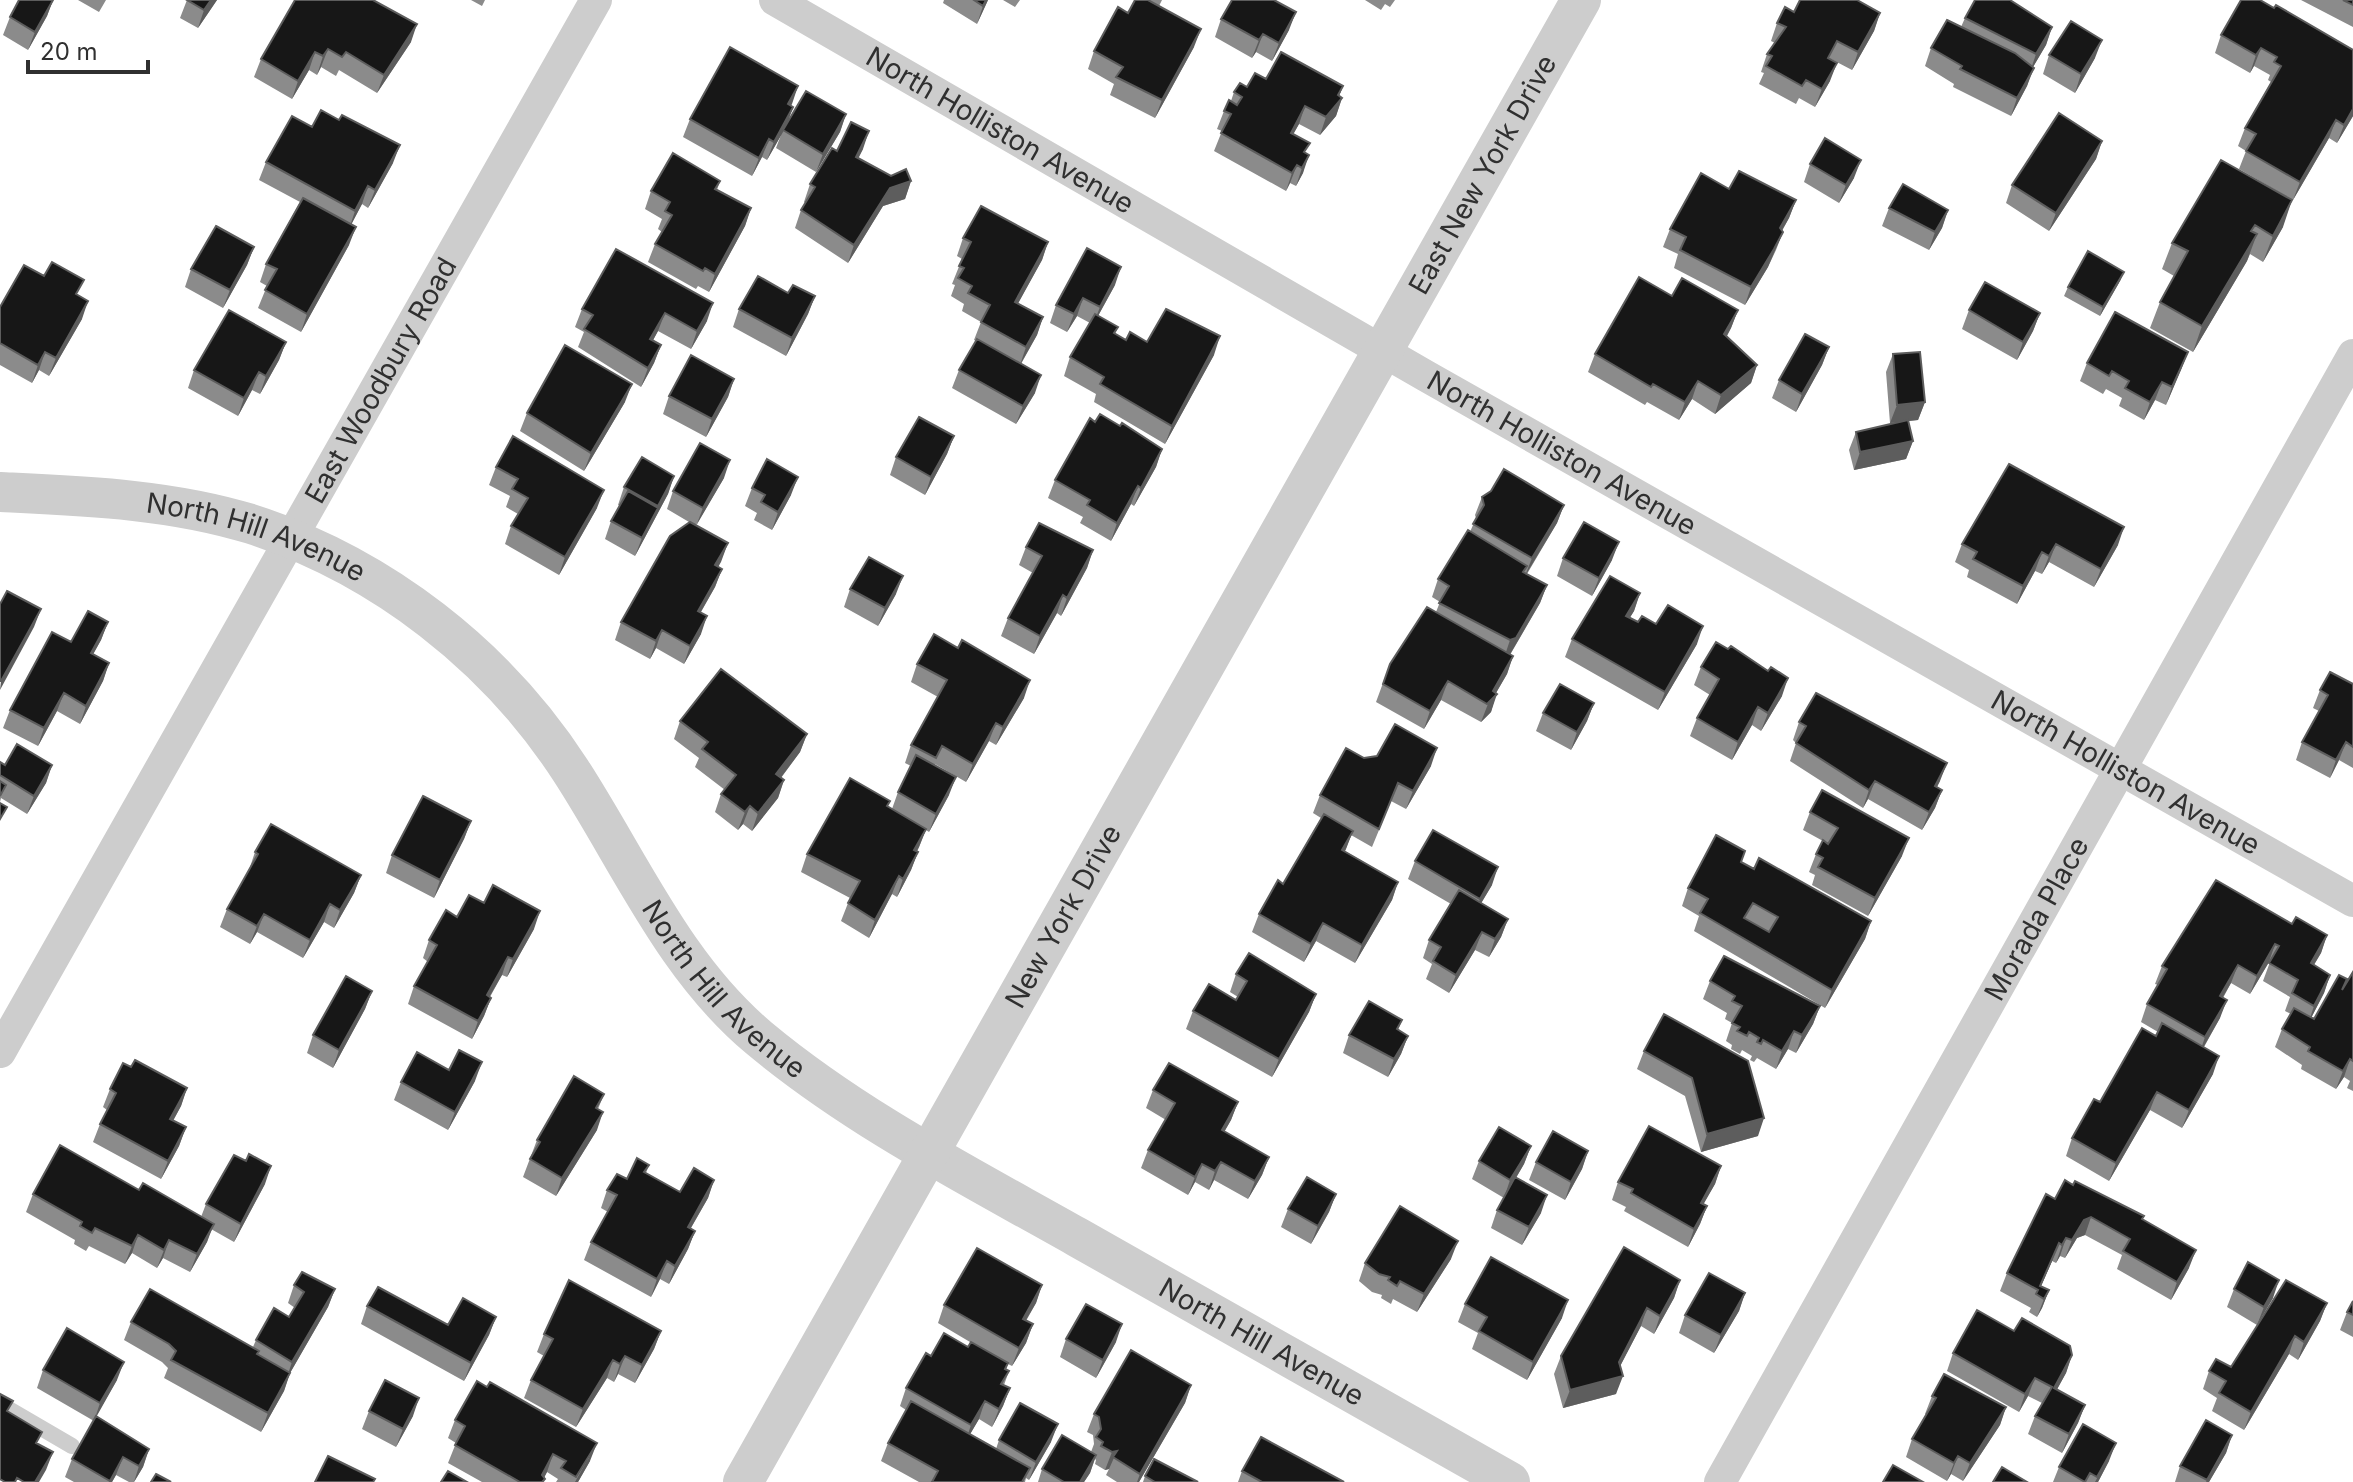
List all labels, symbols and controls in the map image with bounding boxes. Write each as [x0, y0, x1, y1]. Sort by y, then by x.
scale bar [28, 24, 148, 74]
text: 20 m [40, 37, 98, 66]
street label: North Holliston Avenue [860, 39, 1140, 221]
street label: East New York Drive [1401, 49, 1563, 300]
street label: East Woodbury Road [297, 251, 464, 509]
street label: North Holliston Avenue [1421, 363, 1702, 543]
street label: North Hill Avenue [144, 486, 372, 589]
street label: North Holliston Avenue [1985, 683, 2266, 862]
street label: New York Drive [998, 819, 1128, 1014]
street label: Morada Place [1977, 831, 2096, 1006]
street label: North Hill Avenue [635, 894, 812, 1086]
street label: North Hill Avenue [1153, 1270, 1370, 1413]

